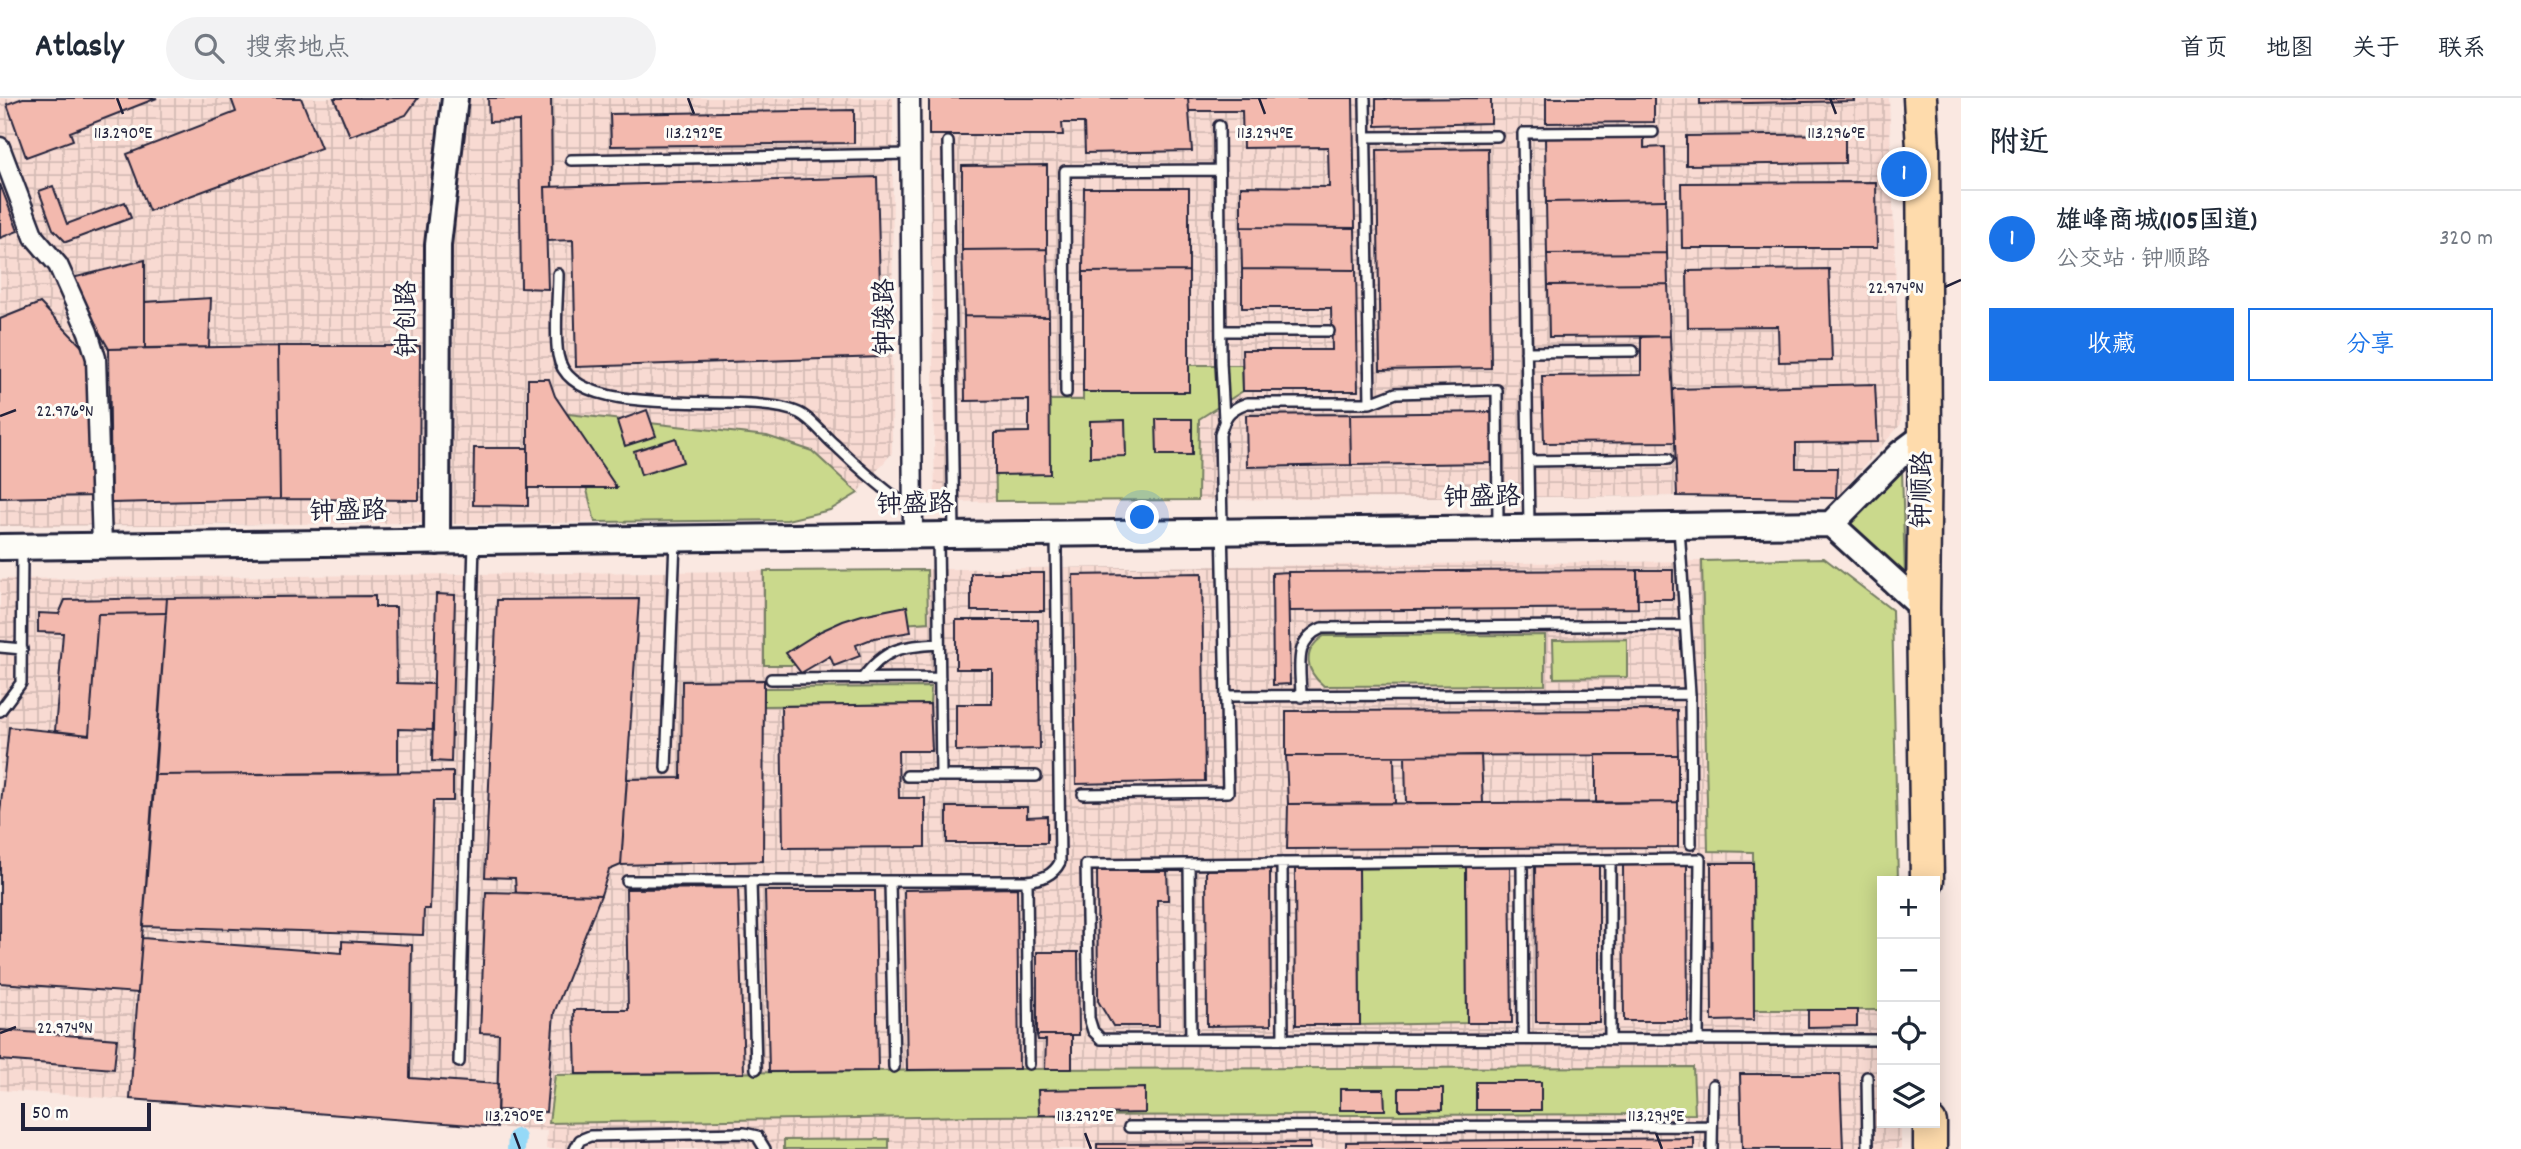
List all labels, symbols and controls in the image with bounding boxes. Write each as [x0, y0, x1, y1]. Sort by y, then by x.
search box [166, 17, 656, 80]
text: Atlasly [35, 25, 124, 72]
icon: search [190, 29, 228, 67]
text: 搜索地点 [246, 31, 350, 68]
text: 首页 [2180, 33, 2228, 67]
text: 地图 [2266, 33, 2314, 67]
text: 关于 [2352, 33, 2400, 67]
text: 联系 [2438, 33, 2486, 67]
text: 113.290°E [94, 122, 152, 147]
text: 113.292°E [666, 122, 722, 147]
text: 113.294°E [1237, 122, 1293, 147]
text: 113.296°E [1807, 122, 1865, 147]
text: 附近 [1989, 124, 2049, 167]
pin: 1 [1881, 148, 1927, 200]
text: 雄峰商城(105国道) [2056, 204, 2257, 241]
text: 1 [2009, 223, 2015, 256]
text: 320 m [2439, 223, 2493, 256]
text: 公交站 · 钟顺路 [2056, 244, 2210, 277]
text: 22.974°N [1868, 277, 1924, 302]
street label: 钟骏路 [868, 278, 905, 356]
street label: 钟创路 [390, 280, 427, 358]
button: 收藏 [1989, 308, 2234, 381]
button: 分享 [2248, 308, 2493, 381]
text: 22.976°N [36, 400, 94, 425]
street label: 钟顺路 [1905, 451, 1943, 529]
street label: 钟盛路 [1443, 480, 1521, 518]
street label: 钟盛路 [876, 487, 954, 525]
street label: 钟盛路 [309, 494, 387, 532]
your location [1125, 500, 1159, 534]
map controls [1877, 876, 1940, 1128]
button: + [1877, 876, 1940, 939]
button: − [1877, 939, 1940, 1002]
button: locate [1877, 1002, 1940, 1065]
text: 22.974°N [37, 1017, 93, 1042]
button: layers [1877, 1065, 1940, 1128]
scale bar [21, 1100, 150, 1132]
text: 50 m [32, 1101, 69, 1128]
text: 113.290°E [485, 1105, 543, 1130]
text: 113.292°E [1057, 1105, 1113, 1130]
text: 113.294°E [1628, 1105, 1684, 1130]

